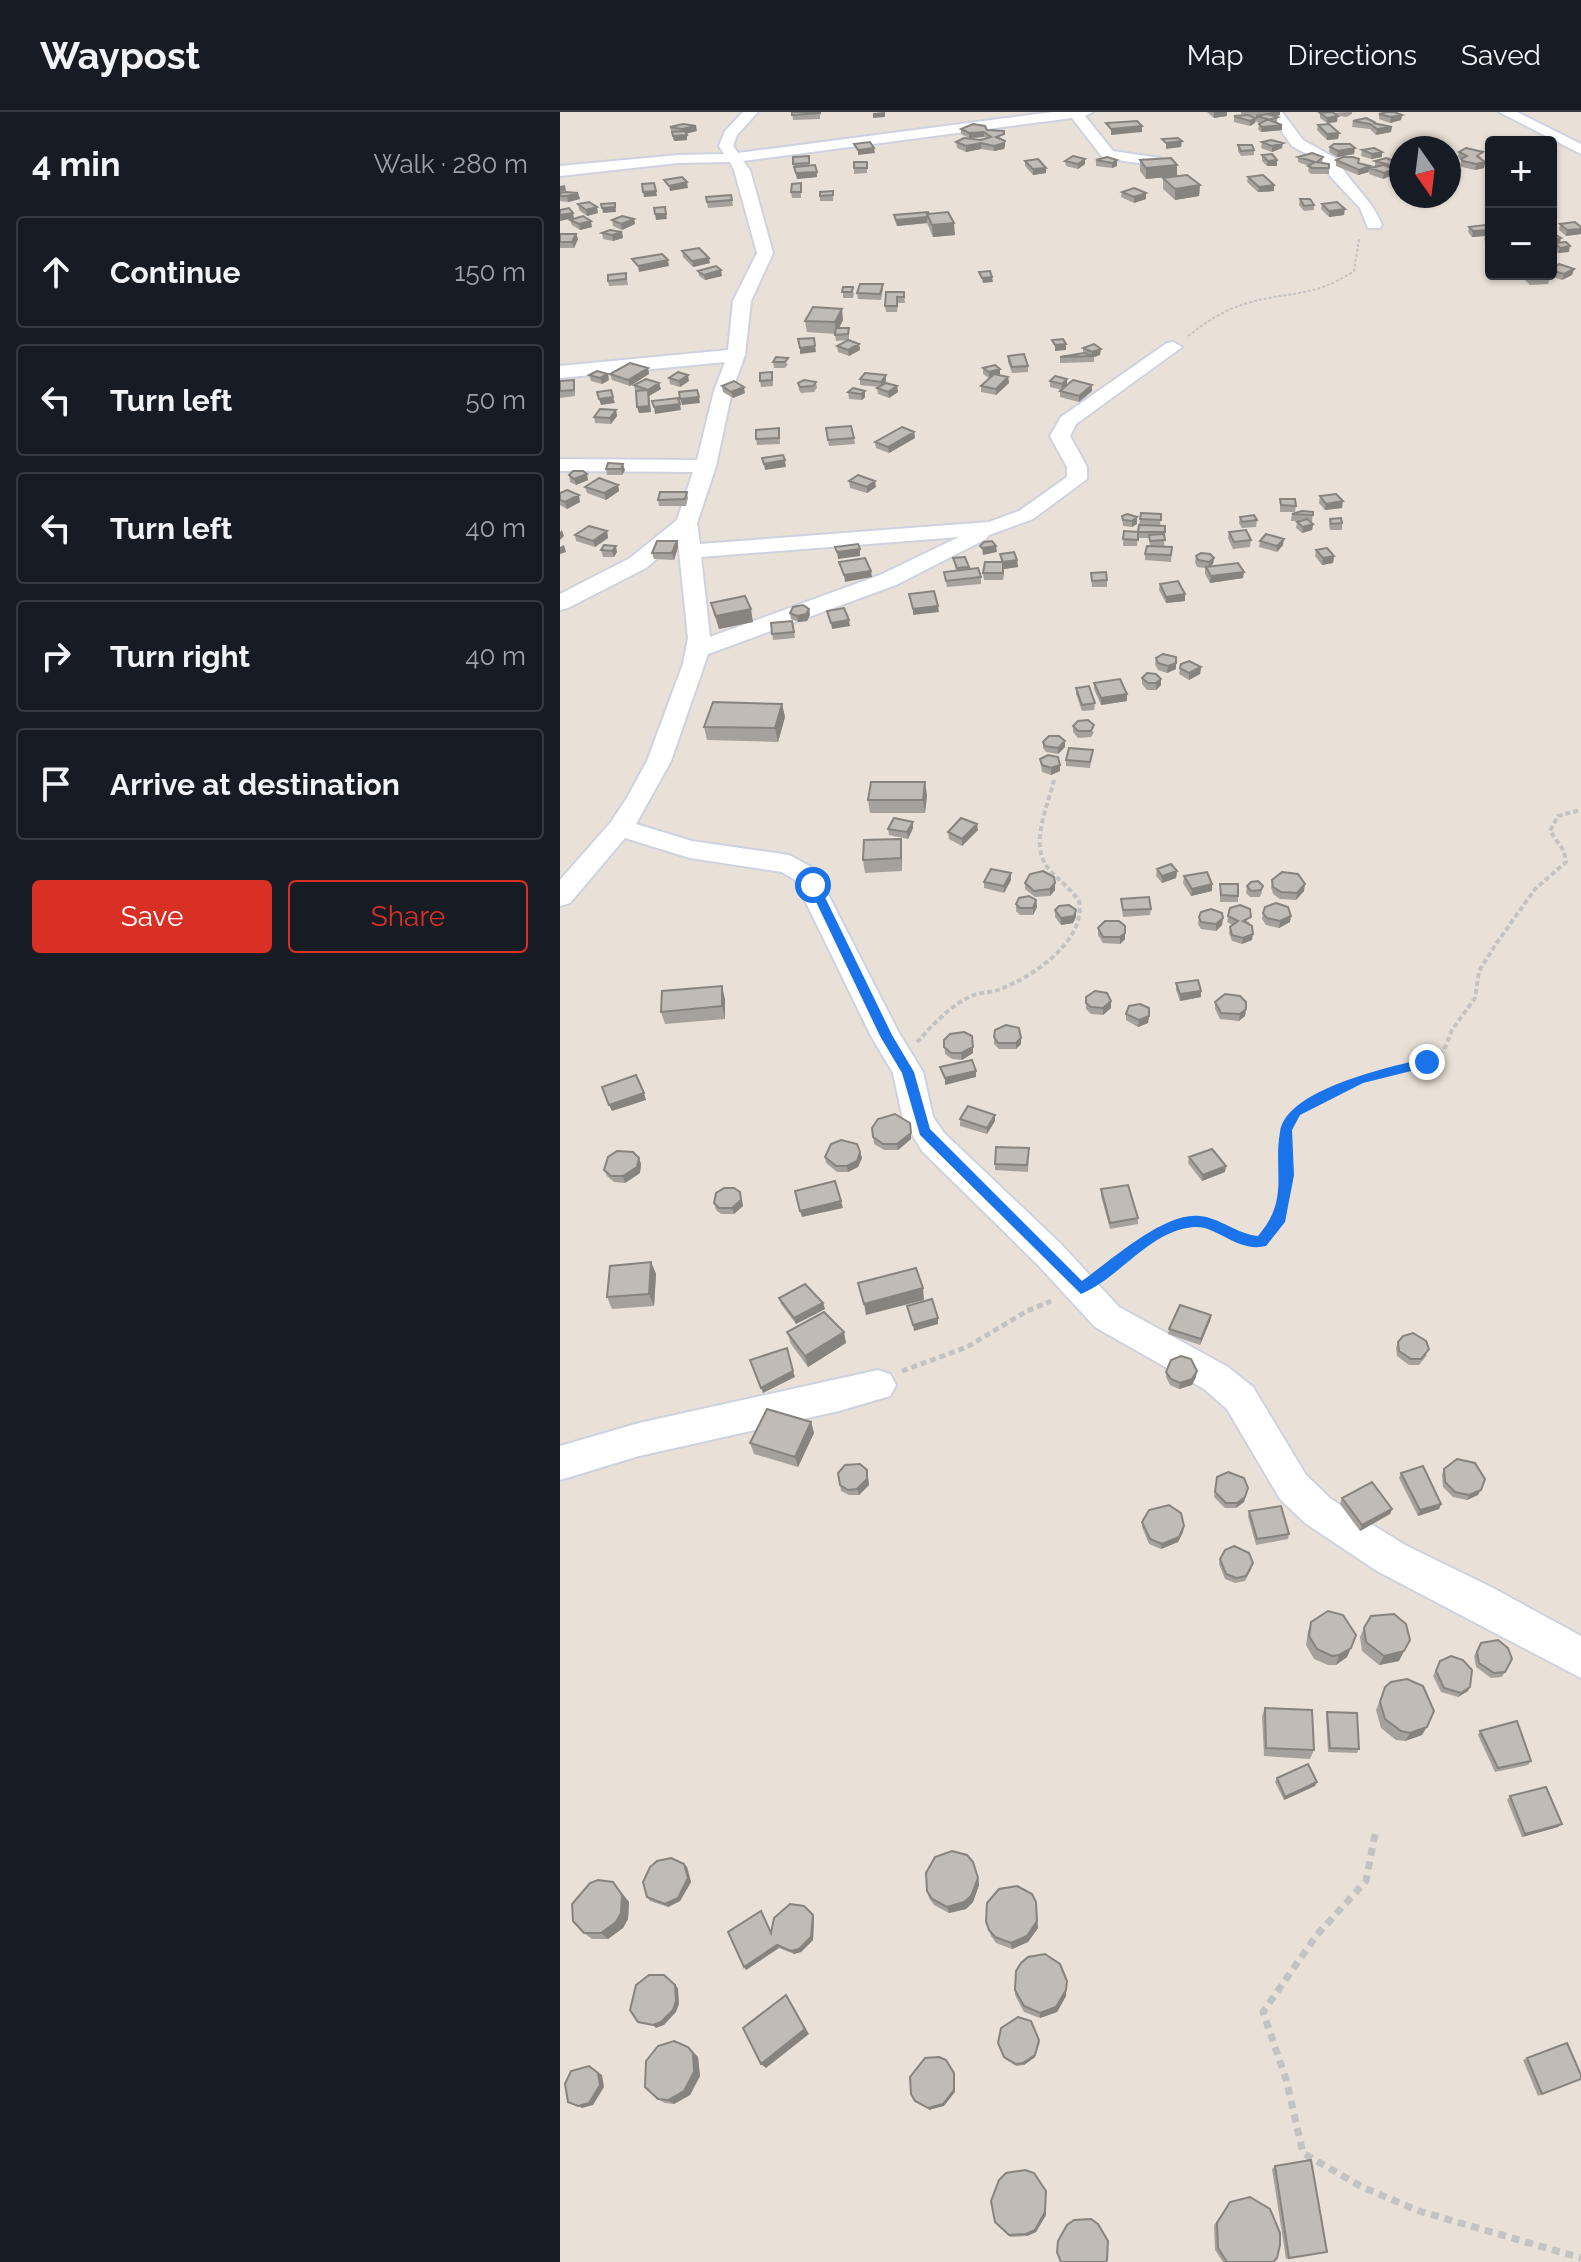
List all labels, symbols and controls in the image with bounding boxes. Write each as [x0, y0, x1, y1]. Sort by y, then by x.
text: Waypost [40, 33, 200, 78]
text: Map [1187, 39, 1244, 72]
text: Directions [1288, 39, 1417, 72]
text: Saved [1461, 39, 1541, 72]
north arrow [1389, 136, 1461, 208]
map controls [1485, 136, 1557, 280]
button: + [1485, 136, 1557, 208]
text: 4 min [32, 144, 120, 184]
text: Walk · 280 m [374, 149, 528, 179]
button: − [1485, 208, 1557, 280]
icon: ahead [34, 250, 78, 294]
text: Continue [110, 255, 241, 290]
text: 150 m [454, 257, 526, 287]
icon: left [34, 378, 78, 422]
text: Turn left [110, 383, 232, 418]
text: 50 m [465, 385, 526, 415]
icon: left [34, 506, 78, 550]
text: Turn left [110, 511, 232, 546]
text: 40 m [465, 513, 526, 543]
icon: right [34, 634, 78, 678]
text: Turn right [110, 639, 250, 674]
text: 40 m [465, 641, 526, 671]
icon: arrive [34, 762, 78, 806]
text: Arrive at destination [110, 767, 400, 802]
route start [795, 867, 831, 903]
button: Save [32, 880, 272, 953]
button: Share [288, 880, 528, 953]
route end [1409, 1044, 1445, 1080]

